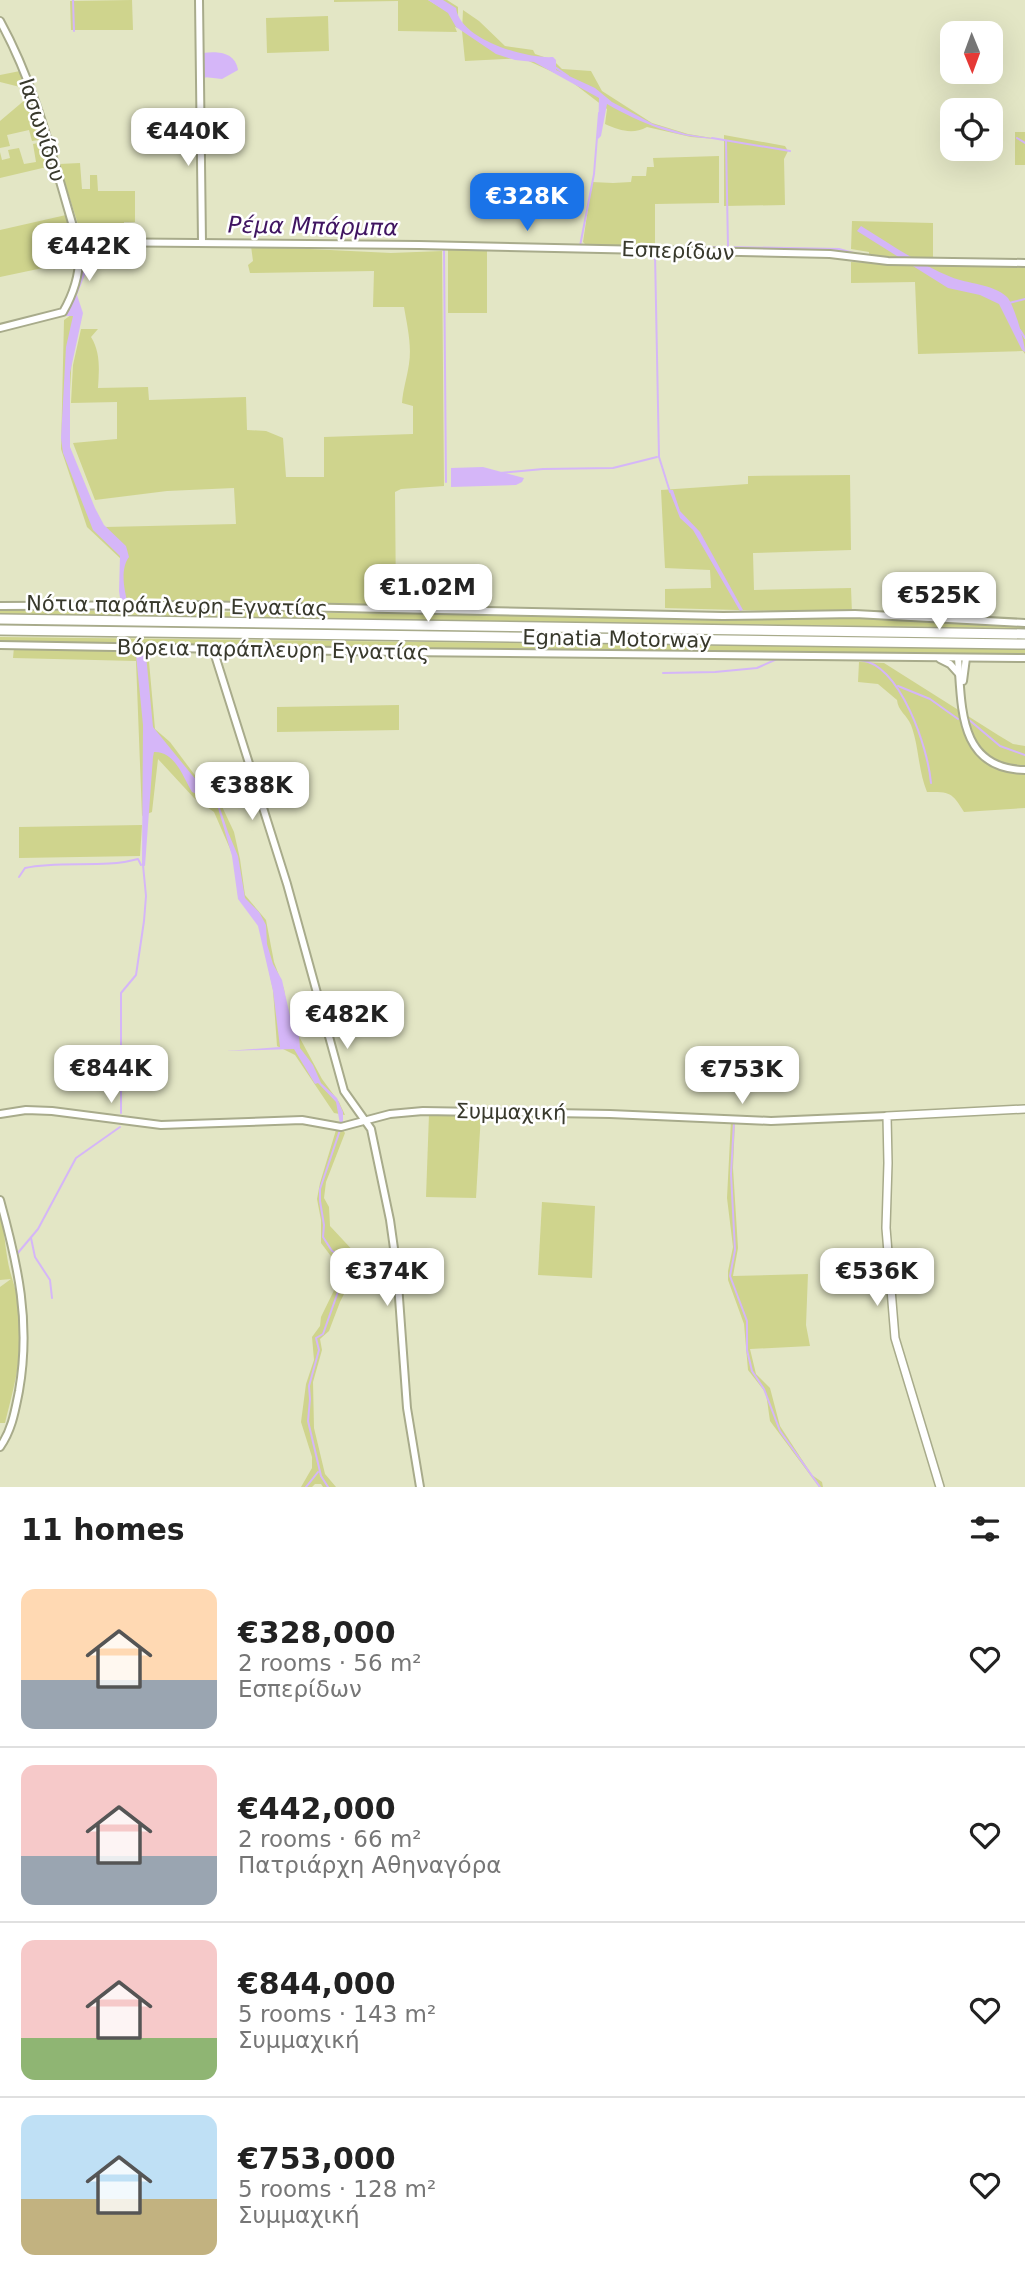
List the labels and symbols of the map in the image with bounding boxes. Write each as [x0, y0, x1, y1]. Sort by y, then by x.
north arrow [940, 21, 1003, 84]
street label: Ιασωνίδου [14, 75, 70, 185]
pin: €440K [139, 108, 237, 168]
pin: €328K [478, 174, 576, 233]
water label: Ρέμα Μπάρμπα [228, 212, 398, 240]
pin: €442K [40, 224, 138, 283]
street label: Εσπερίδων [621, 237, 735, 265]
pin: €1.02M [371, 564, 485, 624]
pin: €525K [890, 572, 988, 632]
street label: Νότια παράπλευρη Εγνατίας [26, 591, 328, 621]
street label: Egnatia Motorway [522, 625, 712, 653]
street label: Βόρεια παράπλευρη Εγνατίας [117, 635, 429, 665]
pin: €388K [203, 762, 301, 822]
pin: €482K [298, 992, 396, 1051]
pin: €844K [62, 1046, 160, 1105]
pin: €753K [693, 1046, 791, 1106]
street label: Συμμαχική [455, 1099, 567, 1125]
pin: €374K [338, 1248, 436, 1308]
pin: €536K [828, 1248, 926, 1308]

